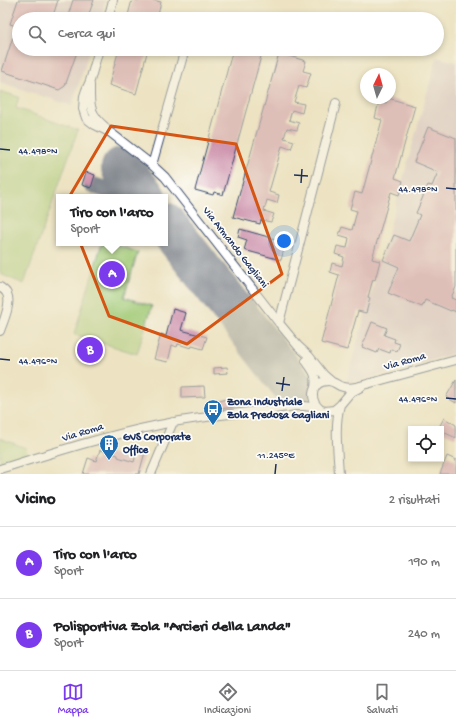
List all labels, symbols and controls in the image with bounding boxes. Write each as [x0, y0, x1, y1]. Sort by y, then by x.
search box [12, 12, 444, 56]
icon: search [26, 23, 48, 45]
text: Cerca qui [58, 25, 115, 43]
north arrow [360, 68, 396, 104]
text: 44.498°N [19, 146, 58, 158]
text: 44.498°N [399, 184, 438, 196]
popup [56, 194, 168, 246]
text: Tiro con l'arco [71, 204, 153, 222]
street label: Via Armando Gagliani [199, 204, 270, 291]
text: Sport [71, 222, 100, 237]
your location [274, 231, 294, 251]
pin: A [99, 259, 125, 289]
pin: B [77, 335, 103, 365]
street label: Via Roma [382, 350, 428, 374]
text: 44.496°N [19, 356, 58, 368]
text: 44.496°N [399, 394, 438, 406]
place label: Zona Industriale Zola Predosa Gagliani [227, 396, 330, 423]
bus stop icon: Zona Industriale Zola Predosa Gagliani [202, 398, 224, 426]
street label: Via Roma [60, 421, 106, 445]
map controls [408, 426, 444, 462]
button: locate [408, 426, 444, 462]
place label: GVS Corporate Office [123, 431, 192, 457]
building icon: GVS Corporate Office [98, 433, 120, 461]
text: 11.245°E [257, 450, 295, 462]
text: Vicino [16, 490, 56, 510]
text: 2 risultati [389, 493, 440, 508]
text: Tiro con l'arco [54, 546, 137, 564]
text: A [25, 555, 33, 570]
text: 190 m [409, 555, 440, 570]
text: Sport [54, 564, 83, 579]
text: Polisportiva Zola "Arcieri della Landa" [54, 618, 291, 636]
text: B [26, 627, 32, 642]
text: 240 m [408, 627, 440, 642]
text: Sport [54, 636, 83, 651]
tab: Mappa [58, 681, 88, 717]
tab: Indicazioni [204, 681, 251, 717]
tab: Salvati [367, 681, 398, 717]

